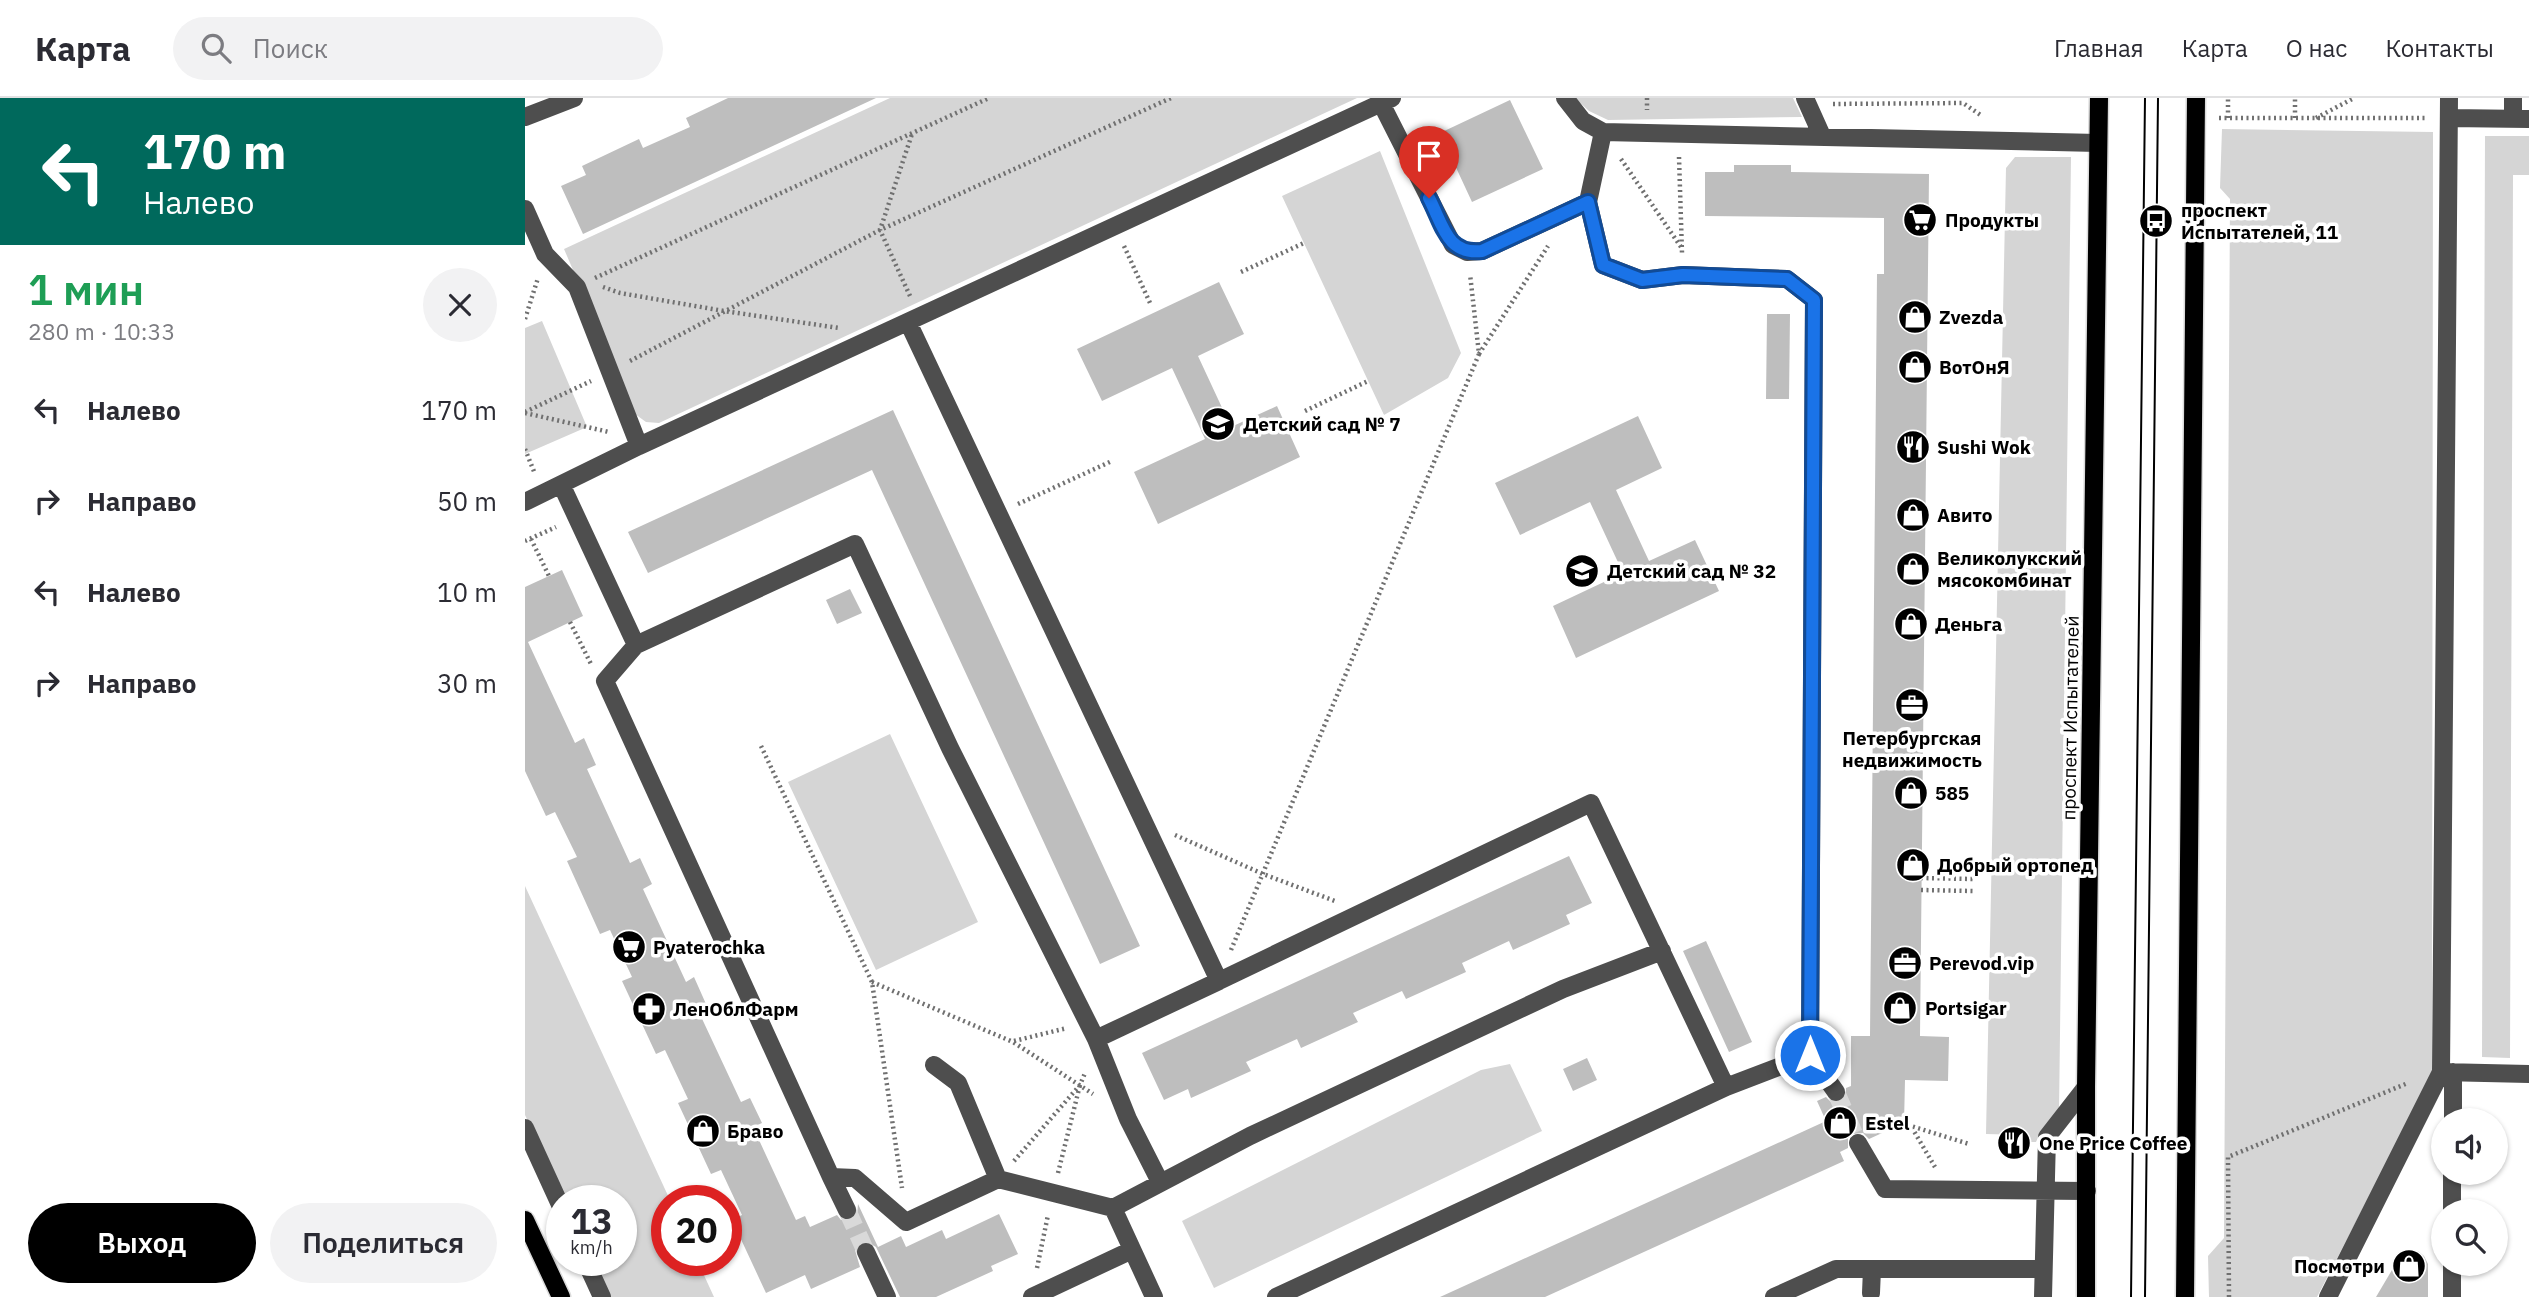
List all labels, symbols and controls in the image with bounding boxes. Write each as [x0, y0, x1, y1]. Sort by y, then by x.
search box [173, 17, 663, 80]
text: Карта [35, 27, 131, 70]
icon: search [197, 29, 235, 67]
text: Поиск [253, 31, 328, 65]
text: Главная [2054, 32, 2144, 64]
text: Карта [2182, 32, 2248, 64]
text: О нас [2286, 32, 2347, 64]
text: Контакты [2385, 32, 2494, 64]
text: 170 m [143, 119, 287, 182]
icon: left [28, 126, 119, 217]
pin [1399, 126, 1459, 198]
icon: arrive [1410, 137, 1448, 175]
text: Налево [143, 181, 254, 223]
place label: проспект Испытателей, 11 [2181, 198, 2339, 244]
supermarket icon: Продукты [1901, 201, 1939, 239]
bus stop icon: проспект Испытателей, 11 [2137, 202, 2175, 240]
place label: Продукты [1945, 208, 2039, 232]
text: 1 мин [28, 262, 144, 317]
button: close [423, 268, 497, 342]
shop icon: Zvezda [1896, 298, 1934, 336]
place label: Zvezda [1939, 305, 2003, 329]
text: 280 m · 10:33 [28, 316, 175, 346]
shop icon: ВотОнЯ [1896, 348, 1934, 386]
place label: ВотОнЯ [1939, 355, 2010, 379]
icon: left [28, 391, 66, 429]
text: Налево [87, 393, 181, 427]
text: 170 m [421, 393, 497, 427]
school or university icon: Детский сад № 7 [1199, 405, 1237, 443]
place label: Детский сад № 7 [1243, 412, 1401, 436]
restaurant icon: Sushi Wok [1894, 428, 1932, 466]
place label: Sushi Wok [1937, 435, 2031, 459]
icon: right [28, 482, 66, 520]
text: Направо [87, 484, 196, 518]
text: 50 m [437, 484, 497, 518]
shop icon: Авито [1894, 496, 1932, 534]
place label: Авито [1937, 503, 1993, 527]
place label: Великолукский мясокомбинат [1937, 546, 2082, 592]
shop icon: Великолукский мясокомбинат [1894, 550, 1932, 588]
school or university icon: Детский сад № 32 [1563, 552, 1601, 590]
place label: Детский сад № 32 [1607, 559, 1776, 583]
icon: left [28, 573, 66, 611]
text: Налево [87, 575, 181, 609]
text: 10 m [437, 575, 497, 609]
shop icon: Деньга [1892, 605, 1930, 643]
place label: Деньга [1935, 612, 2003, 636]
street label: проспект Испытателей [2056, 615, 2084, 821]
icon: right [28, 664, 66, 702]
text: Направо [87, 666, 196, 700]
text: 30 m [437, 666, 497, 700]
office icon: Петербургская недвижимость [1893, 686, 1931, 724]
place label: Петербургская недвижимость [1842, 726, 1982, 772]
shop icon: 585 [1892, 774, 1930, 812]
place label: 585 [1935, 781, 1969, 805]
shop icon: Добрый ортопед [1894, 846, 1932, 884]
place label: Добрый ортопед [1937, 853, 2094, 877]
supermarket icon: Pyaterochka [610, 928, 648, 966]
place label: Pyaterochka [653, 935, 765, 959]
office icon: Perevod.vip [1886, 944, 1924, 982]
place label: Perevod.vip [1929, 951, 2034, 975]
shop icon: Portsigar [1881, 989, 1919, 1027]
pharmacy icon: ЛенОблФарм [630, 990, 668, 1028]
place label: Portsigar [1925, 996, 2007, 1020]
place label: ЛенОблФарм [673, 997, 798, 1021]
position arrow [1773, 1018, 1847, 1092]
shop icon: Estel [1821, 1104, 1859, 1142]
map controls [2431, 1108, 2508, 1276]
button: sound [2431, 1108, 2508, 1185]
place label: Estel [1865, 1111, 1910, 1135]
shop icon: Браво [684, 1112, 722, 1150]
place label: Браво [727, 1119, 784, 1143]
restaurant icon: One Price Coffee [1995, 1124, 2033, 1162]
place label: One Price Coffee [2039, 1131, 2187, 1155]
speed limit sign: 20 [651, 1185, 742, 1276]
text: 13 [570, 1198, 613, 1244]
button: search [2431, 1199, 2508, 1276]
button: Выход [28, 1203, 256, 1283]
button: Поделиться [270, 1203, 497, 1283]
text: km/h [570, 1236, 613, 1259]
shop icon: Посмотри [2390, 1247, 2428, 1285]
place label: Посмотри [2294, 1254, 2385, 1278]

